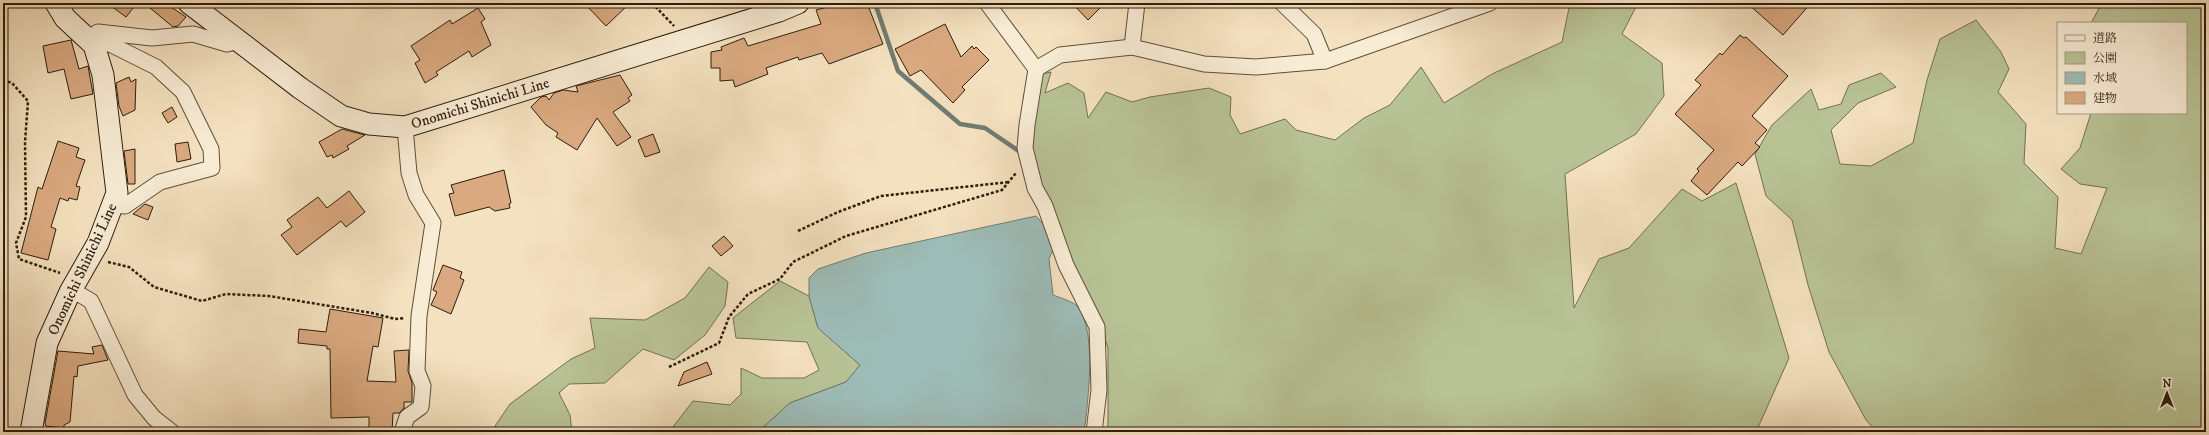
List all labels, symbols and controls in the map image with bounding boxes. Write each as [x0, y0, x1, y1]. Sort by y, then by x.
legend [2057, 22, 2187, 114]
text: 道路 [2093, 31, 2117, 46]
text: 公園 [2093, 51, 2117, 66]
text: 水域 [2093, 71, 2117, 86]
street label: Onomichi Shinichi Line [409, 73, 552, 134]
text: 建物 [2093, 91, 2117, 106]
street label: Onomichi Shinichi Line [43, 200, 121, 338]
north arrow [2147, 373, 2187, 413]
text: N [2162, 377, 2172, 391]

